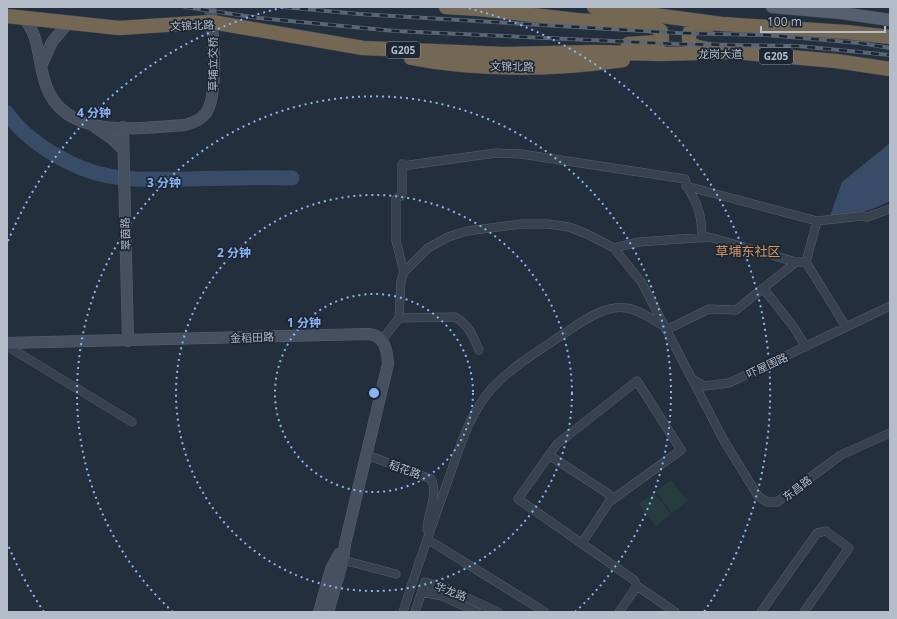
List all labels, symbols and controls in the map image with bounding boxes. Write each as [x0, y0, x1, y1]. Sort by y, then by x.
scale bar [761, 8, 885, 34]
text: 100 m [767, 13, 802, 30]
street label: 文锦北路 [170, 17, 214, 33]
street label: 草埔立交桥 [205, 37, 220, 92]
road number: G205 [386, 42, 420, 58]
street label: 龙岗大道 [698, 46, 742, 61]
road number: G205 [759, 48, 793, 64]
street label: 文锦北路 [490, 58, 534, 74]
text: 4 分钟 [77, 104, 111, 121]
text: 3 分钟 [147, 174, 181, 191]
street label: 翠茵路 [117, 217, 133, 251]
district label: 草埔东社区 [715, 242, 781, 260]
text: 2 分钟 [217, 244, 251, 261]
text: 1 分钟 [287, 314, 321, 331]
street label: 金稻田路 [230, 329, 274, 345]
street label: 吓屋围路 [744, 349, 790, 381]
centre of rings [367, 386, 381, 400]
street label: 稻花路 [387, 456, 423, 482]
street label: 东昌路 [779, 472, 815, 504]
street label: 华龙路 [433, 578, 469, 604]

